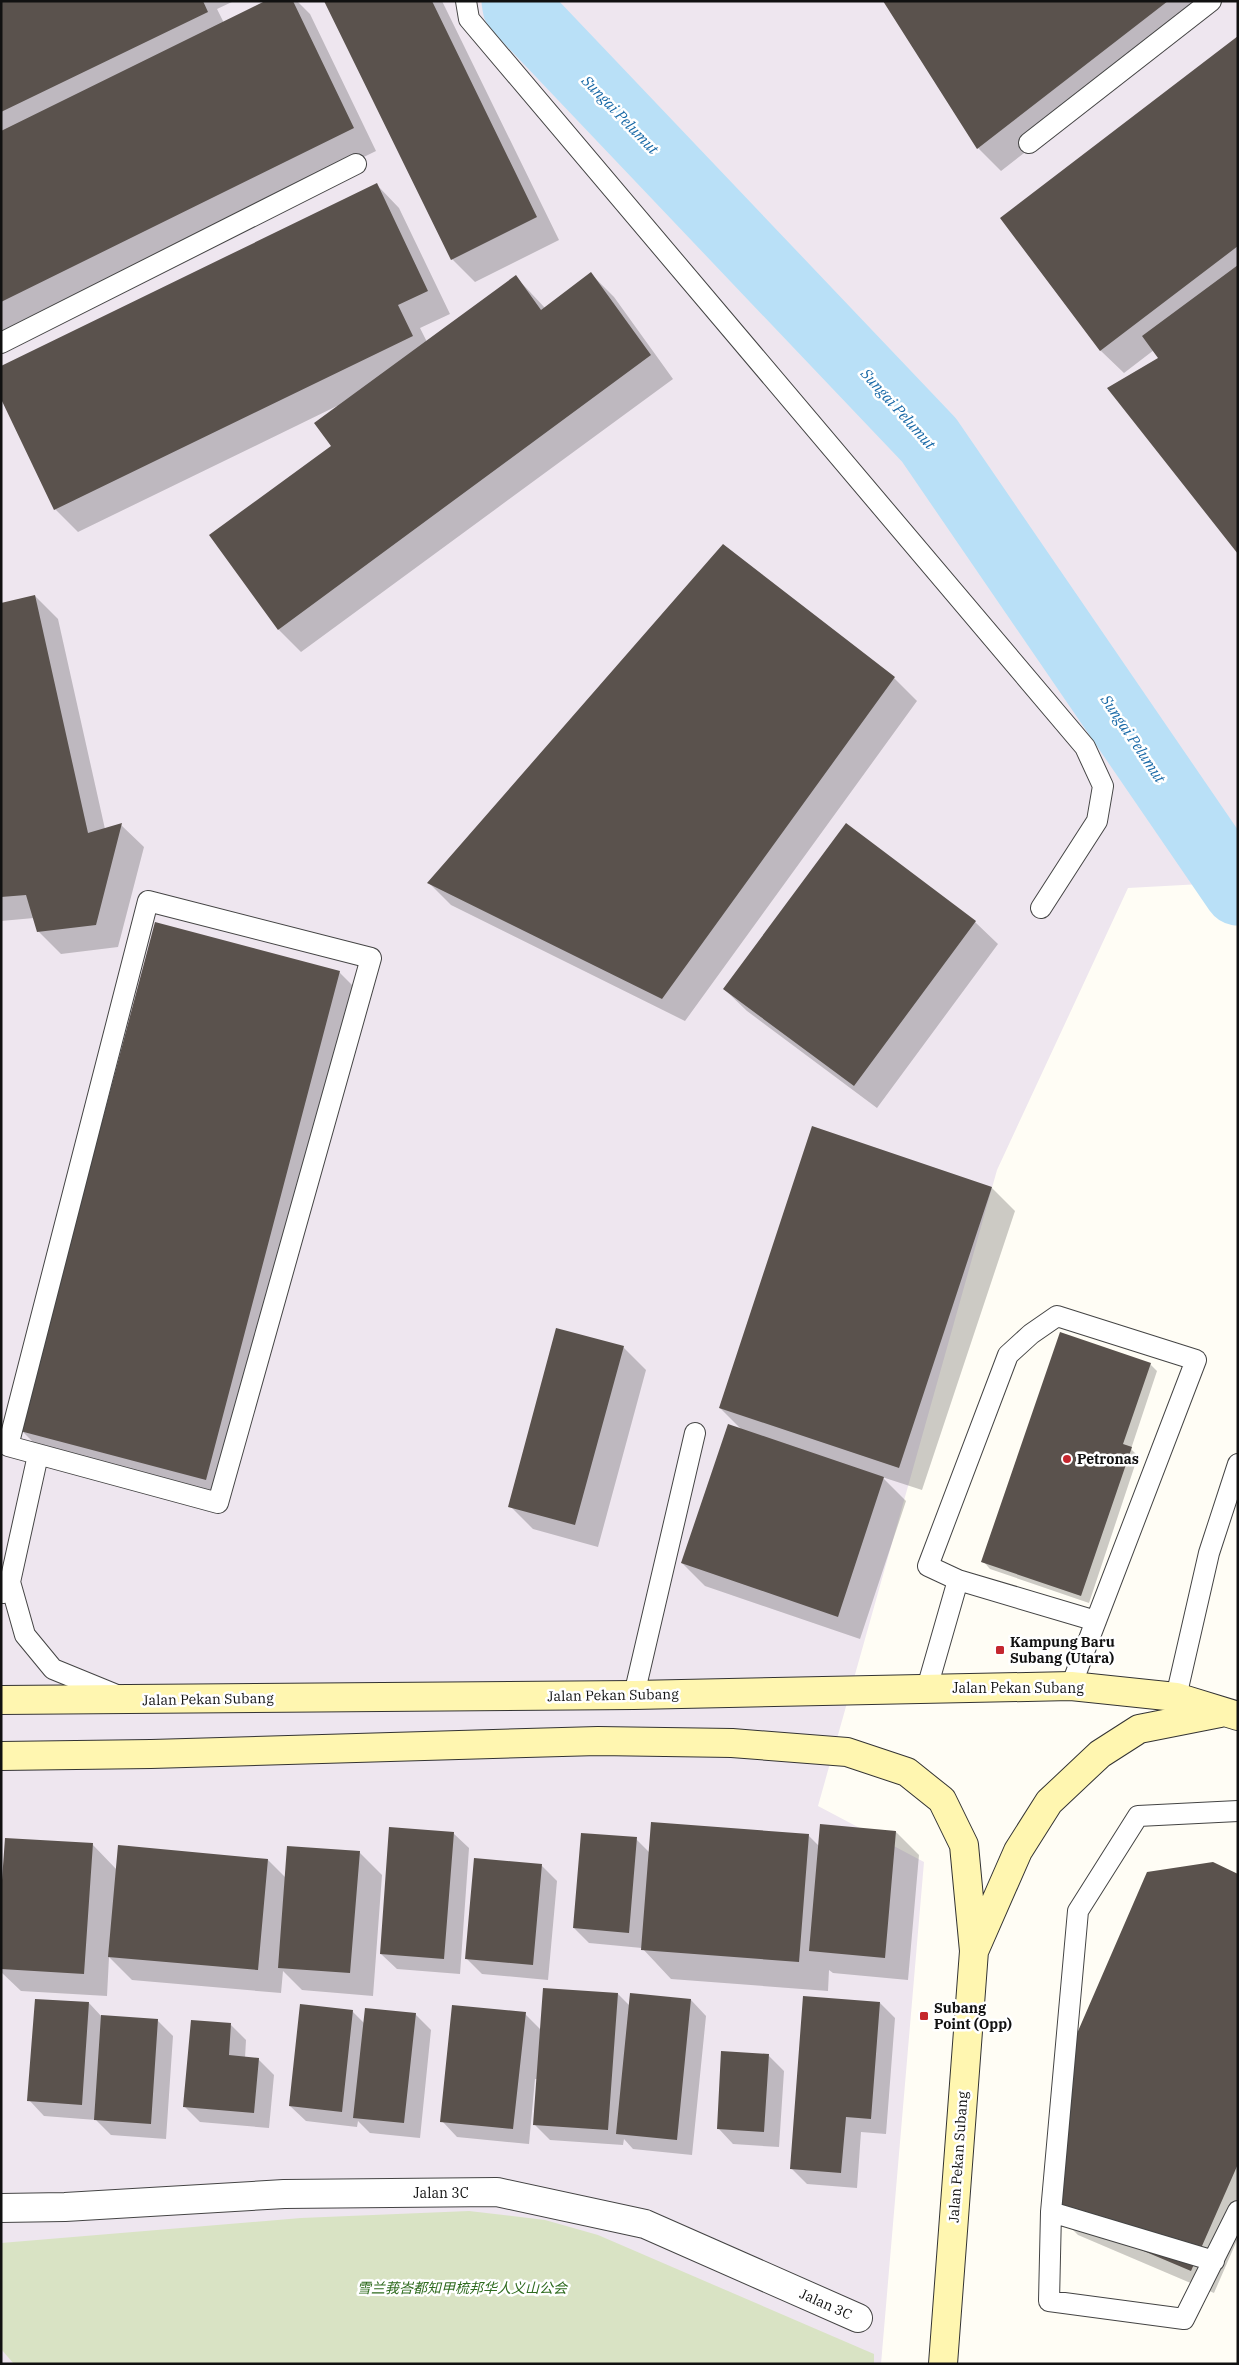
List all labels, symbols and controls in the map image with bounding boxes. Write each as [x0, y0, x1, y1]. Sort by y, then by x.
water label: Sungai Pelumut [577, 71, 663, 159]
water label: Sungai Pelumut [856, 364, 940, 454]
water label: Sungai Pelumut [1096, 690, 1170, 787]
place label: Petronas [1077, 1450, 1139, 1468]
marker: Petronas [1061, 1453, 1073, 1465]
place label: Kampung Baru Subang (Utara) [1010, 1633, 1115, 1667]
marker: Kampung Baru Subang (Utara) [994, 1644, 1006, 1656]
street label: Jalan Pekan Subang [952, 1679, 1084, 1697]
street label: Jalan Pekan Subang [547, 1685, 679, 1705]
street label: Jalan Pekan Subang [142, 1689, 274, 1709]
place label: Subang Point (Opp) [934, 1999, 1012, 2033]
marker: Subang Point (Opp) [918, 2010, 930, 2022]
street label: Jalan Pekan Subang [944, 2090, 972, 2223]
street label: Jalan 3C [413, 2184, 469, 2202]
park label: 雪兰莪峇都知甲梳邦华人义山公会 [357, 2279, 569, 2297]
street label: Jalan 3C [797, 2284, 855, 2324]

